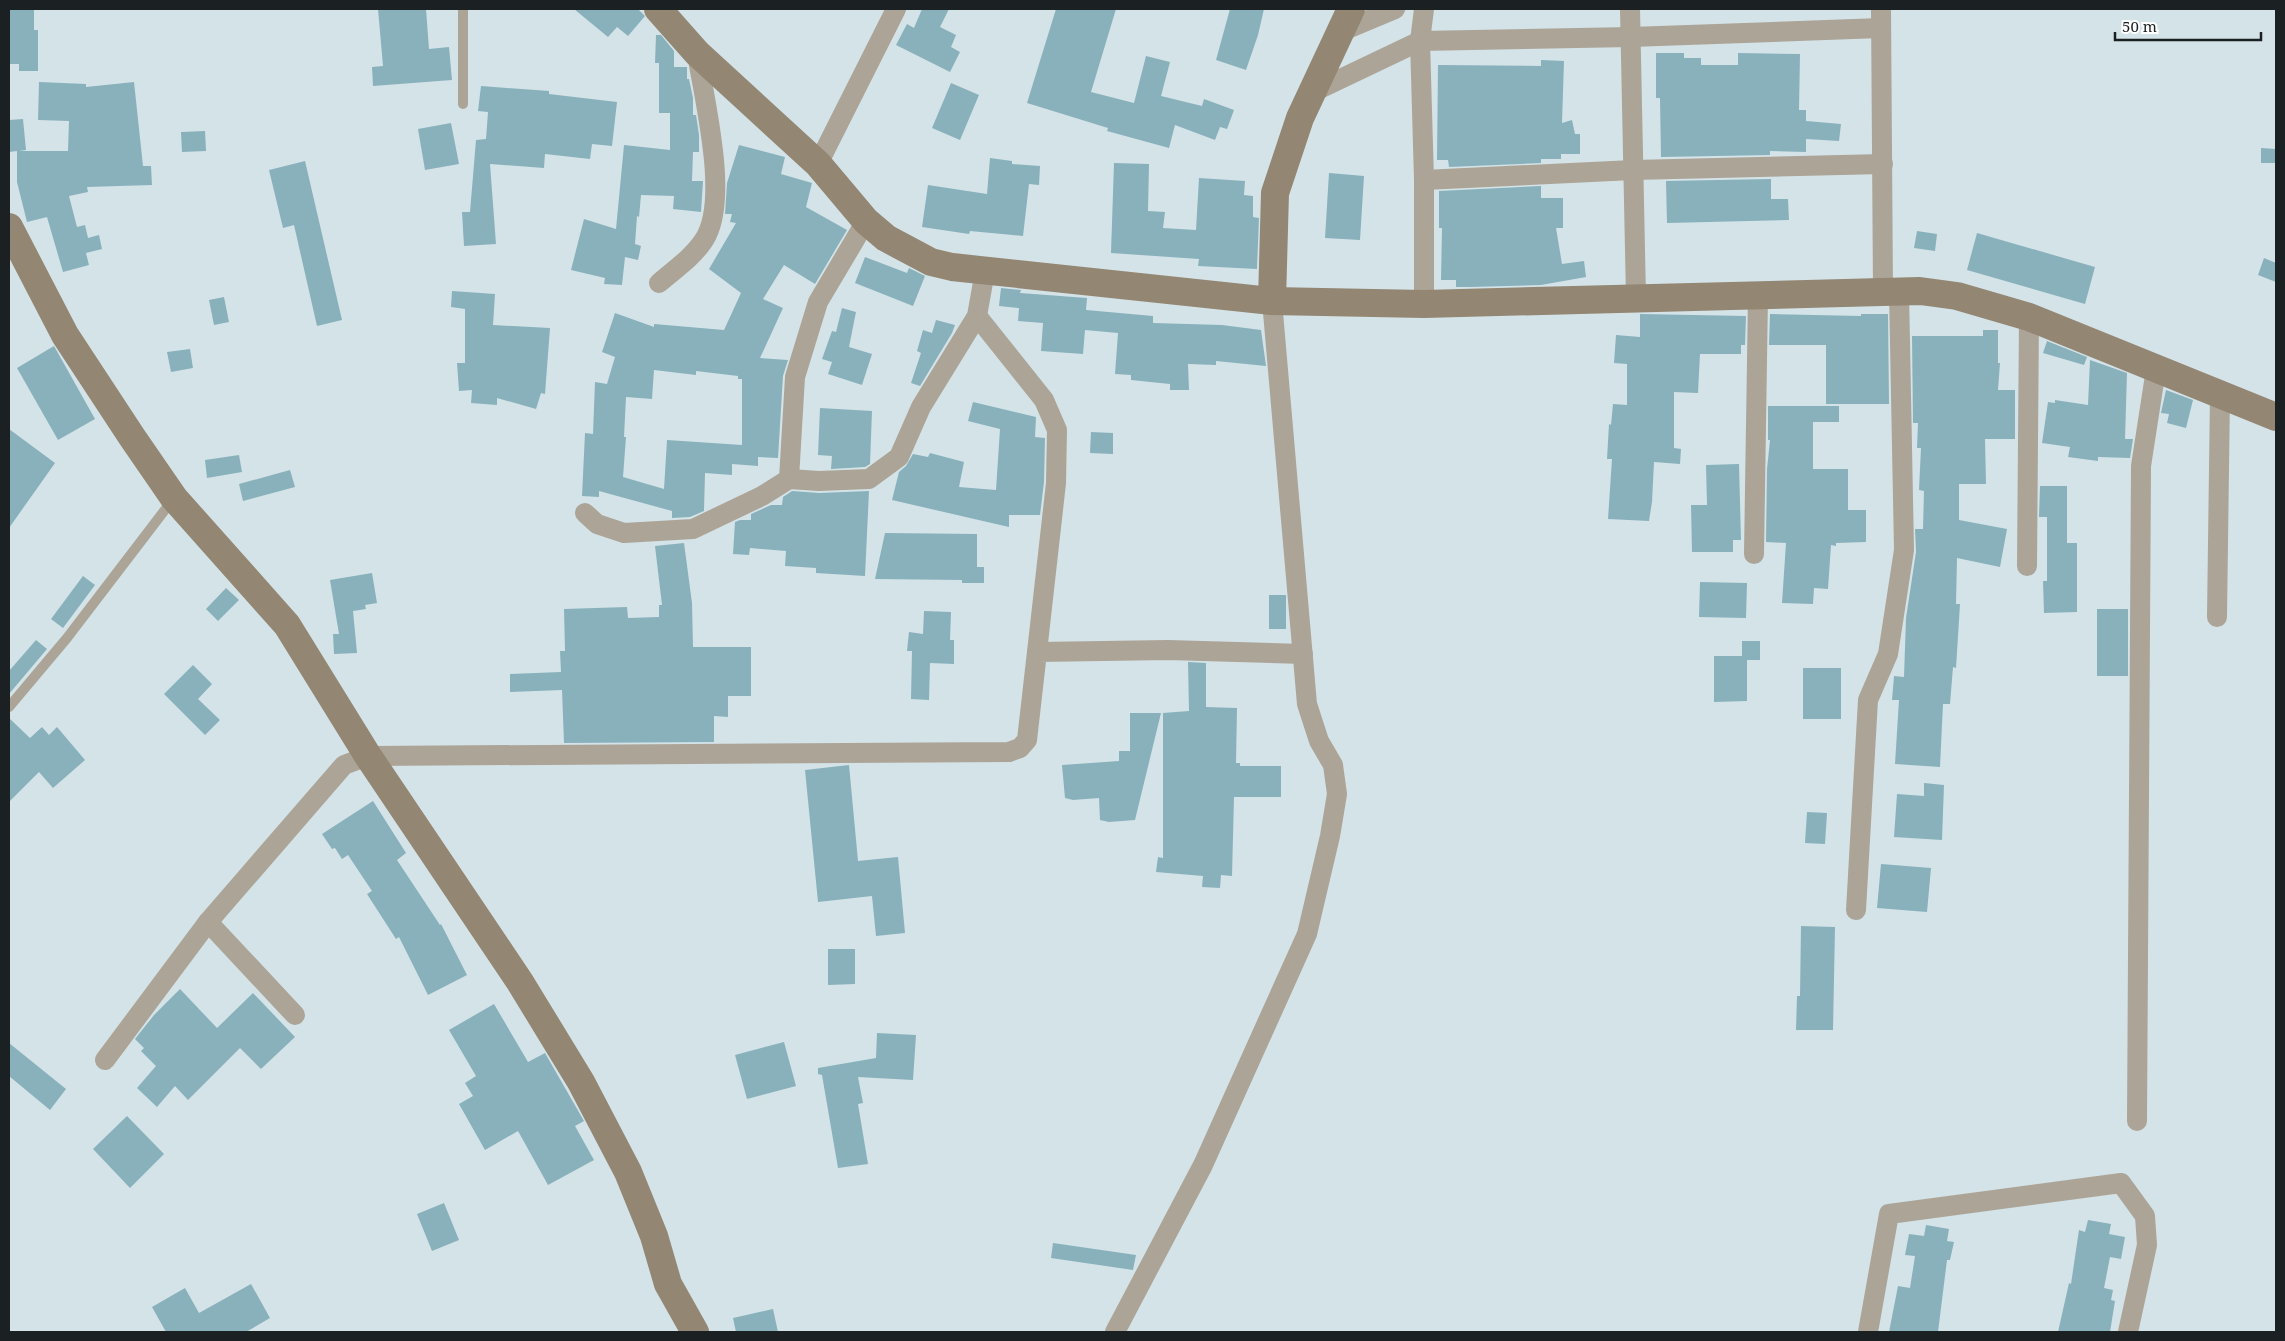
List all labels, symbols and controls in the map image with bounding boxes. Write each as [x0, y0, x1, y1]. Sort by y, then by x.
scale bar [2115, 10, 2261, 42]
text: 50 m [2122, 16, 2157, 36]

